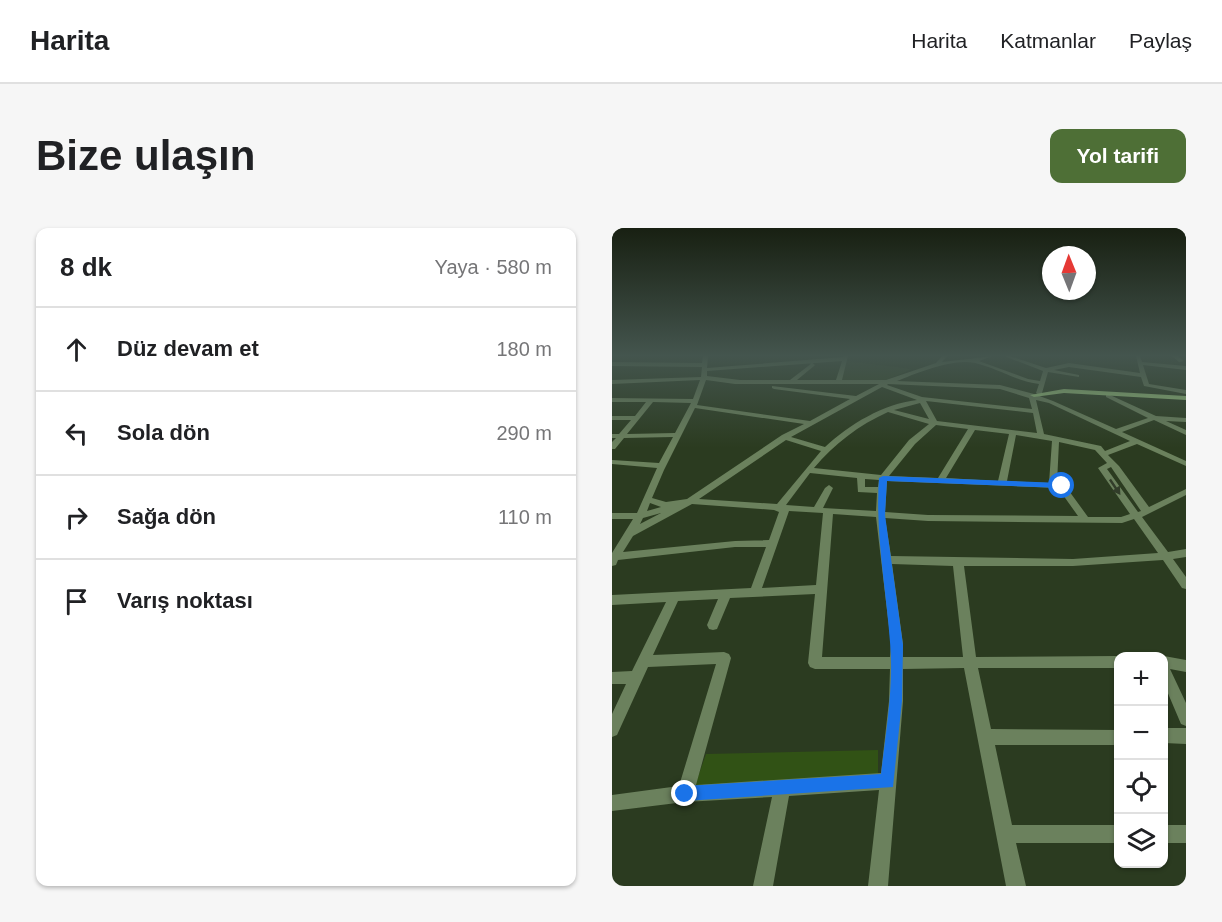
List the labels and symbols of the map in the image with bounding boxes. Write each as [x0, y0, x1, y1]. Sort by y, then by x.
north arrow [1042, 246, 1096, 300]
route start [1048, 472, 1074, 498]
one-way arrow [1109, 479, 1121, 495]
route end [671, 780, 697, 806]

